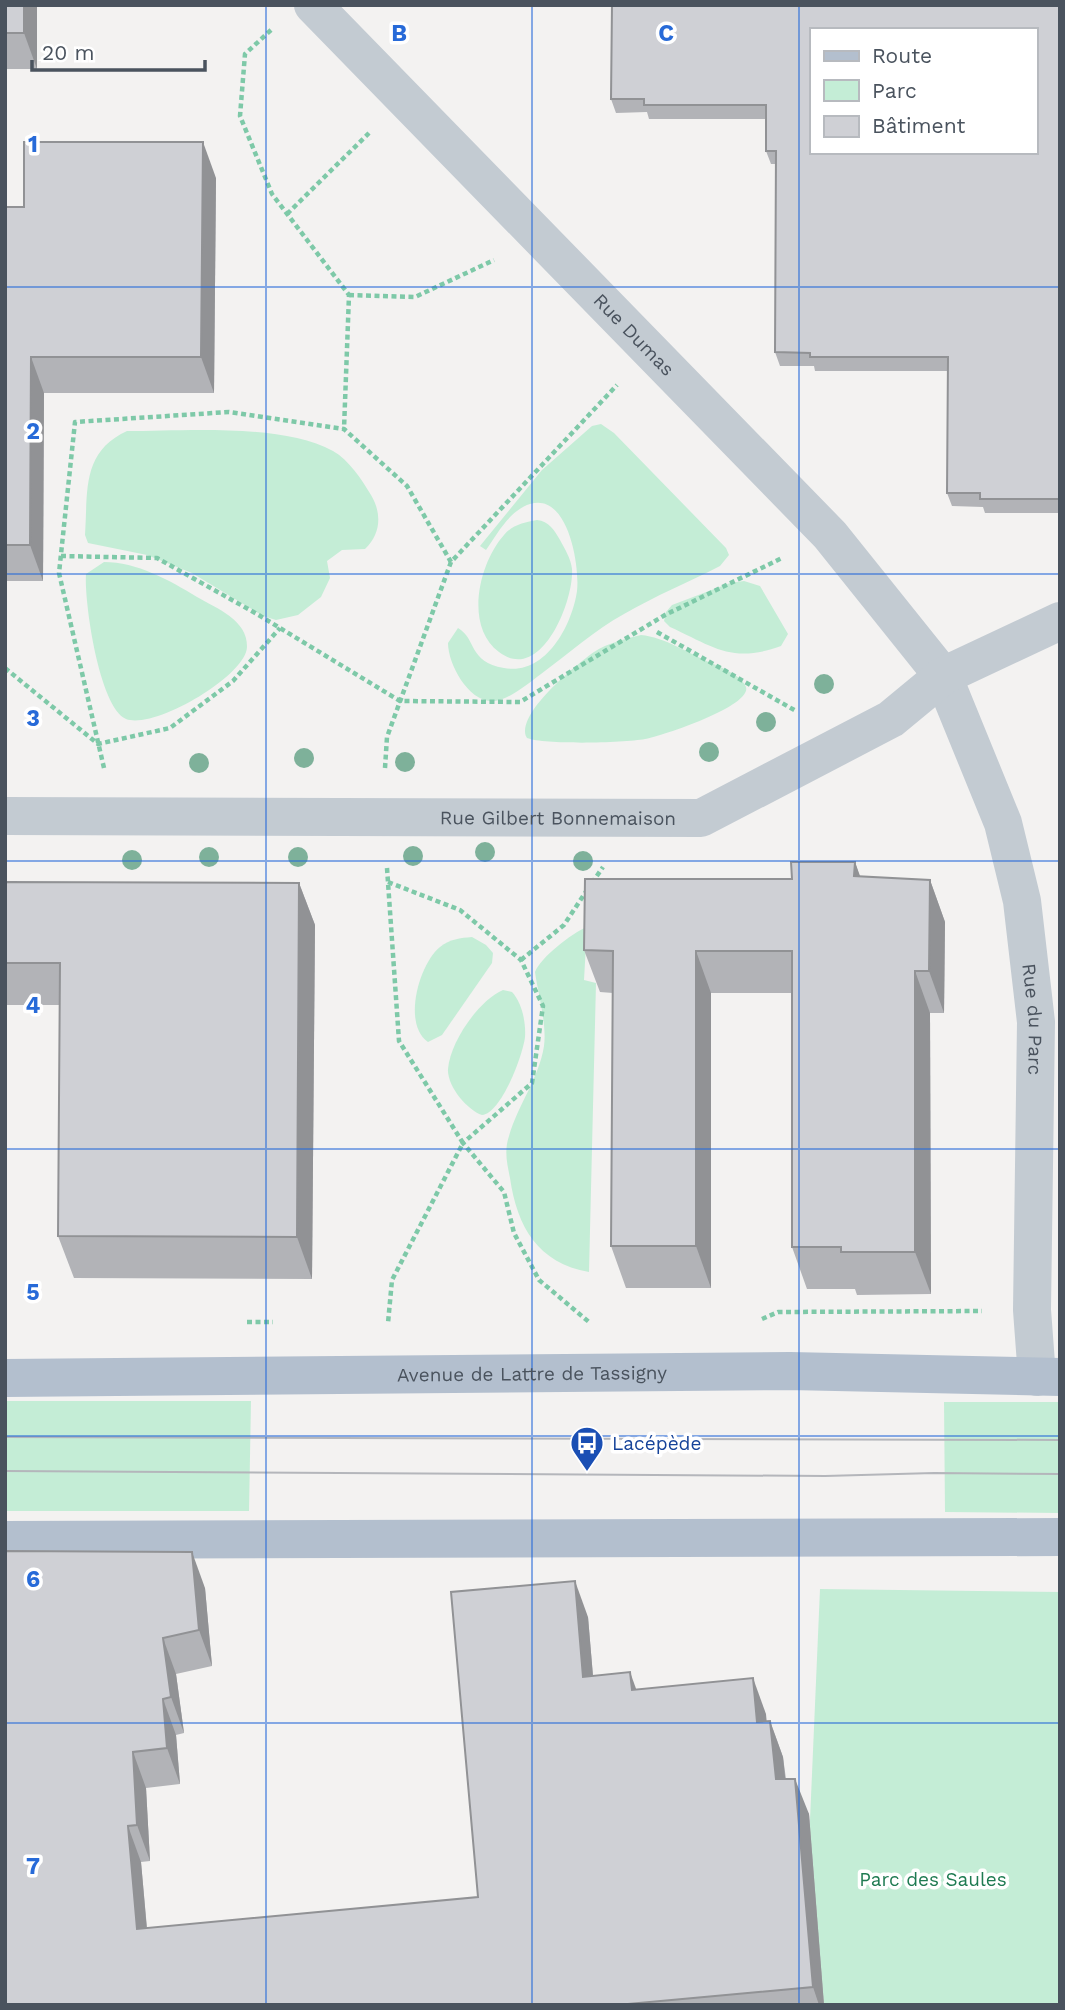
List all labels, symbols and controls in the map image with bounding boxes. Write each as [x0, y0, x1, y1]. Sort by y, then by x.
text: B [391, 20, 407, 47]
text: C [658, 20, 674, 47]
scale bar [32, 28, 205, 72]
legend [810, 28, 1037, 154]
text: 20 m [42, 40, 94, 65]
text: Route [872, 43, 932, 68]
text: Parc [872, 78, 917, 103]
text: Bâtiment [872, 113, 966, 138]
text: 1 [28, 131, 38, 158]
street label: Rue Dumas [589, 289, 679, 381]
text: 2 [26, 418, 40, 445]
text: 3 [26, 705, 40, 732]
street label: Rue Gilbert Bonnemaison [440, 806, 676, 830]
street label: Rue du Parc [1017, 962, 1047, 1075]
text: 4 [26, 992, 41, 1019]
text: 5 [26, 1279, 40, 1306]
street label: Avenue de Lattre de Tassigny [397, 1361, 667, 1387]
bus stop icon: Lacépède [568, 1424, 606, 1473]
place label: Lacépède [612, 1432, 701, 1455]
text: 6 [26, 1566, 40, 1593]
text: 7 [26, 1853, 40, 1880]
park label: Parc des Saules [859, 1868, 1007, 1891]

